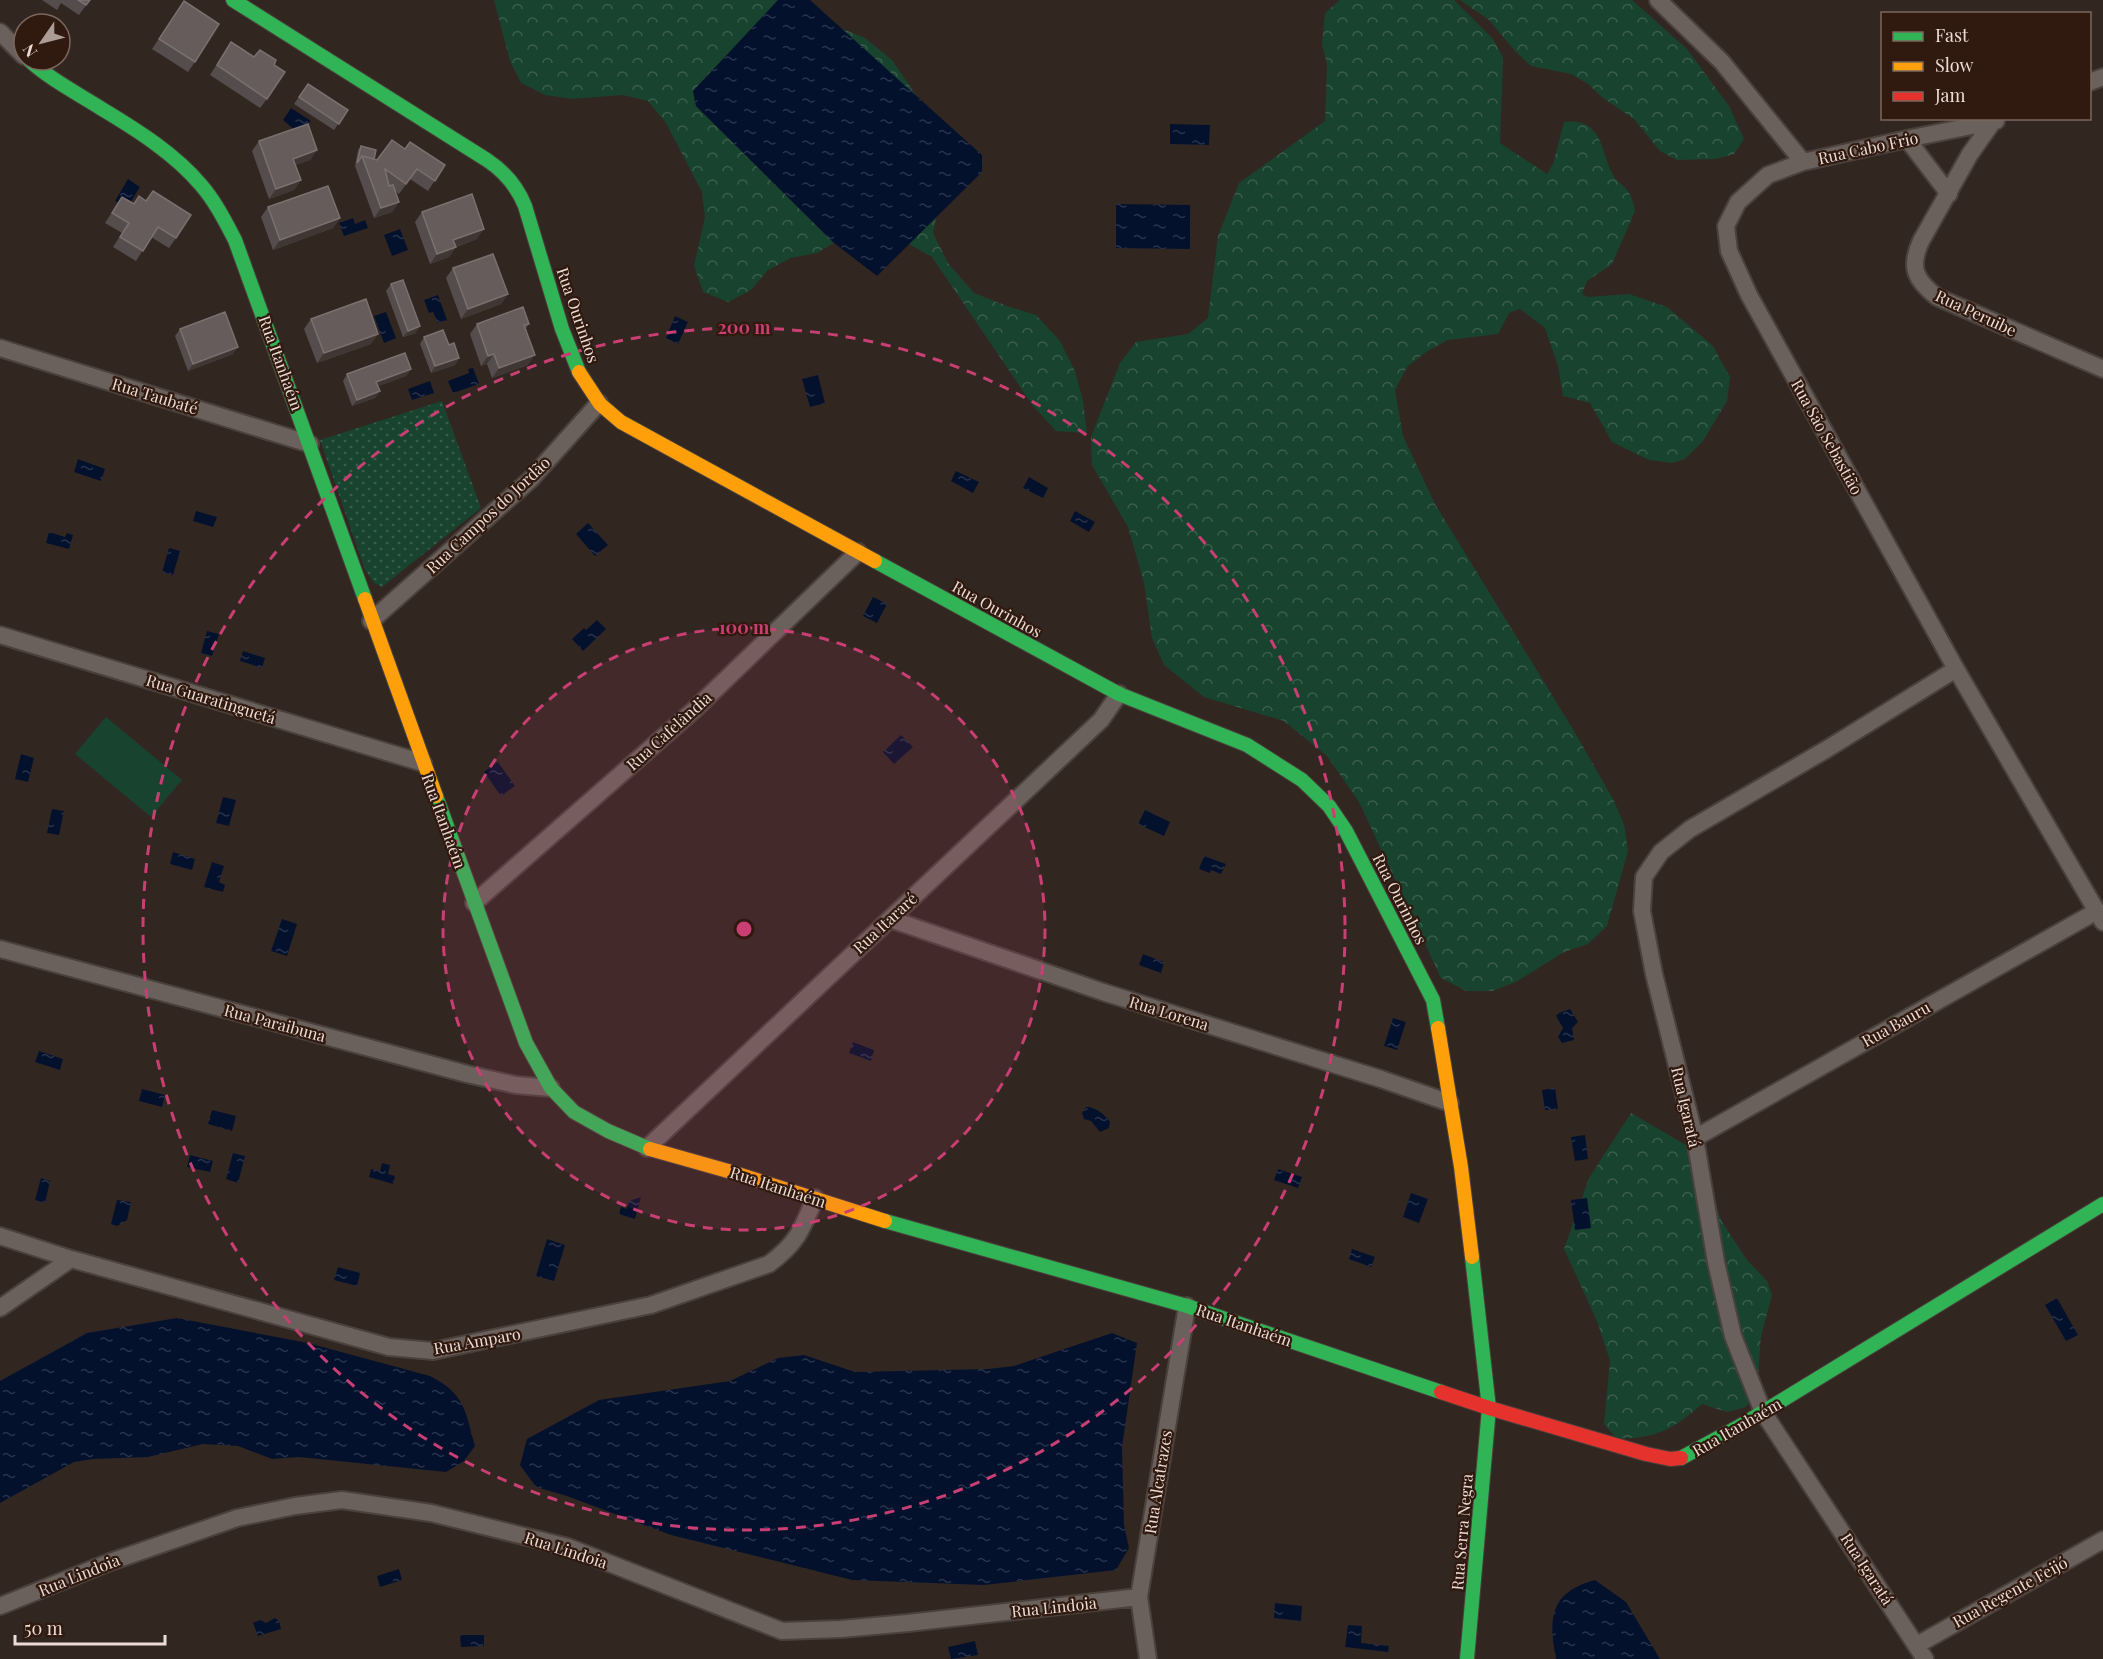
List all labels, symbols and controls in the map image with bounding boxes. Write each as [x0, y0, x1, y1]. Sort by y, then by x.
north arrow [12, 12, 72, 72]
legend [1881, 12, 2091, 120]
text: Fast [1935, 23, 1969, 47]
text: N [17, 40, 41, 62]
text: Slow [1935, 53, 1973, 77]
text: Jam [1934, 83, 1965, 107]
street label: Rua Cabo Frio [1816, 127, 1920, 168]
street label: Rua Ourinhos [552, 264, 605, 365]
street label: Rua Peruibe [1932, 285, 2020, 340]
street label: Rua Itanhaém [255, 312, 308, 413]
text: 200 m [717, 315, 771, 339]
street label: Rua Taubaté [110, 373, 201, 419]
street label: Rua São Sebastião [1787, 375, 1868, 498]
street label: Rua Campos do Jordão [421, 451, 554, 578]
street label: Rua Ourinhos [949, 575, 1046, 642]
text: 100 m [719, 615, 770, 639]
street label: Rua Guaratinguetá [144, 669, 278, 728]
street label: Rua Cafelândia [622, 687, 716, 774]
street label: Rua Itanhaém [418, 770, 471, 871]
street label: Rua Ourinhos [1369, 850, 1432, 948]
street label: Rua Itararé [848, 888, 921, 958]
centre of rings [734, 919, 754, 939]
street label: Rua Lorena [1127, 990, 1211, 1035]
street label: Rua Bauru [1858, 996, 1934, 1051]
street label: Rua Paraibuna [222, 999, 328, 1046]
street label: Rua Igaratá [1667, 1065, 1706, 1149]
street label: Rua Itanhaém [728, 1161, 829, 1212]
street label: Rua Itanhaém [1194, 1298, 1295, 1351]
street label: Rua Amparo [432, 1322, 522, 1358]
street label: Rua Itanhaém [1688, 1393, 1785, 1461]
street label: Rua Alcatrazes [1139, 1429, 1176, 1535]
street label: Rua Serra Negra [1446, 1473, 1477, 1591]
street label: Rua Lindoia [522, 1526, 610, 1573]
street label: Rua Igaratá [1836, 1529, 1898, 1609]
street label: Rua Lindoia [35, 1549, 123, 1600]
street label: Rua Regente Feijó [1949, 1551, 2071, 1632]
street label: Rua Lindoia [1010, 1592, 1098, 1621]
scale bar [15, 1608, 165, 1646]
text: 50 m [24, 1616, 63, 1640]

